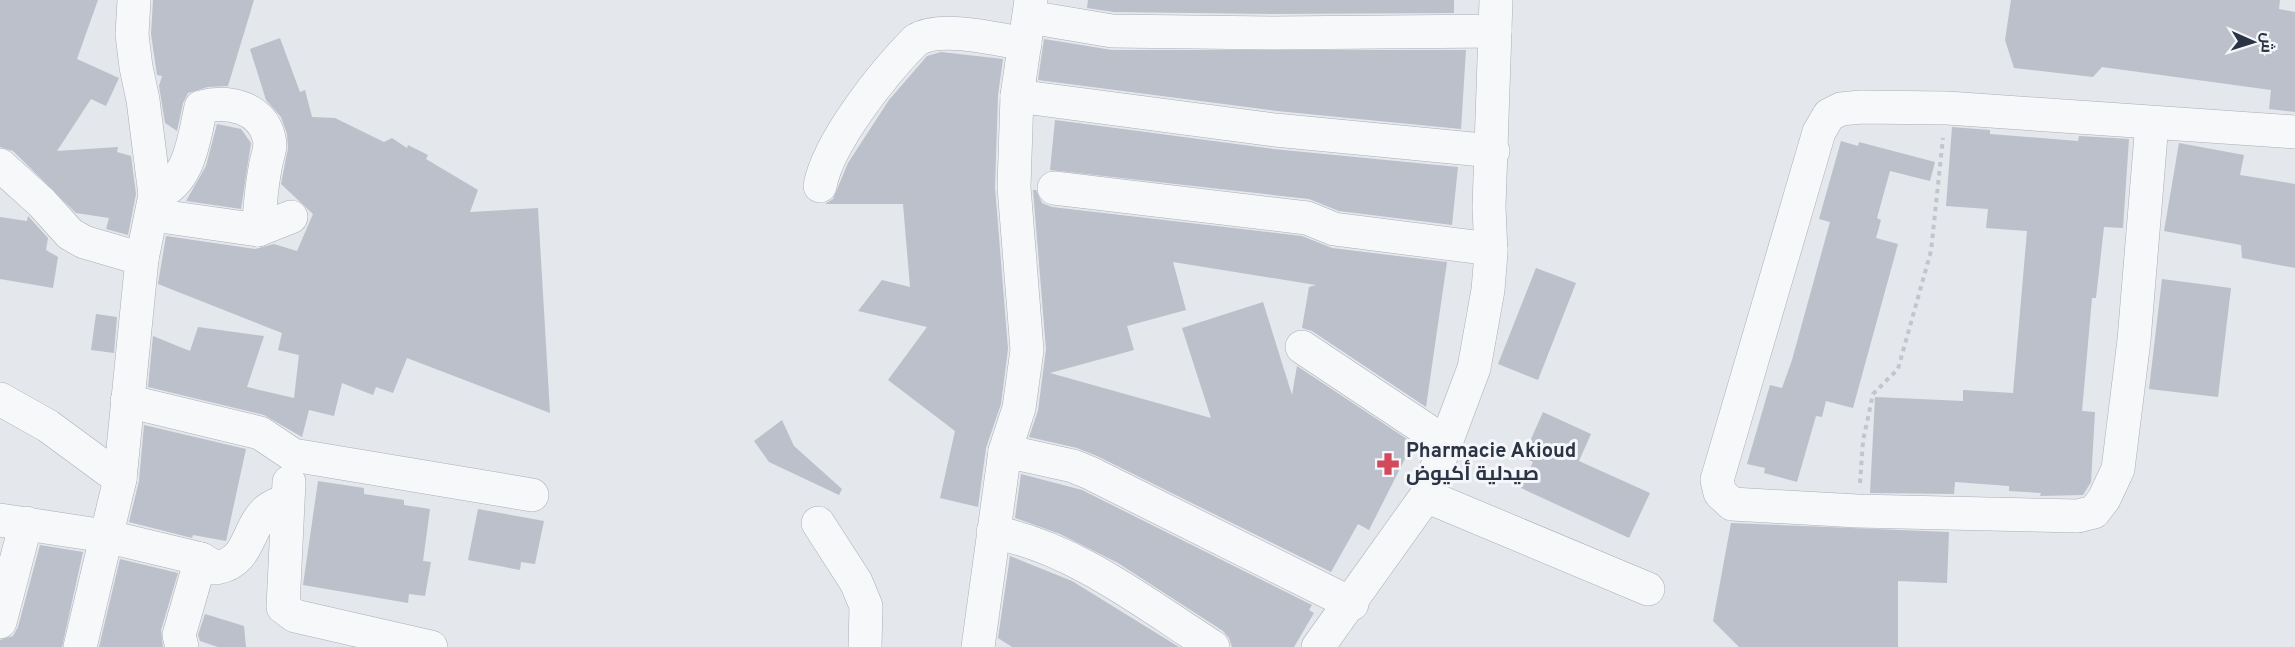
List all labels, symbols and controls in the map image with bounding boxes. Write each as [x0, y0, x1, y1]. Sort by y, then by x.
north arrow [2223, 12, 2283, 72]
text: ش [2255, 32, 2277, 53]
place label: Pharmacie Akioud صيدلية أكيوض [1406, 439, 1576, 488]
pharmacy icon: Pharmacie Akioud صيدلية أكيوض [1375, 451, 1401, 477]

